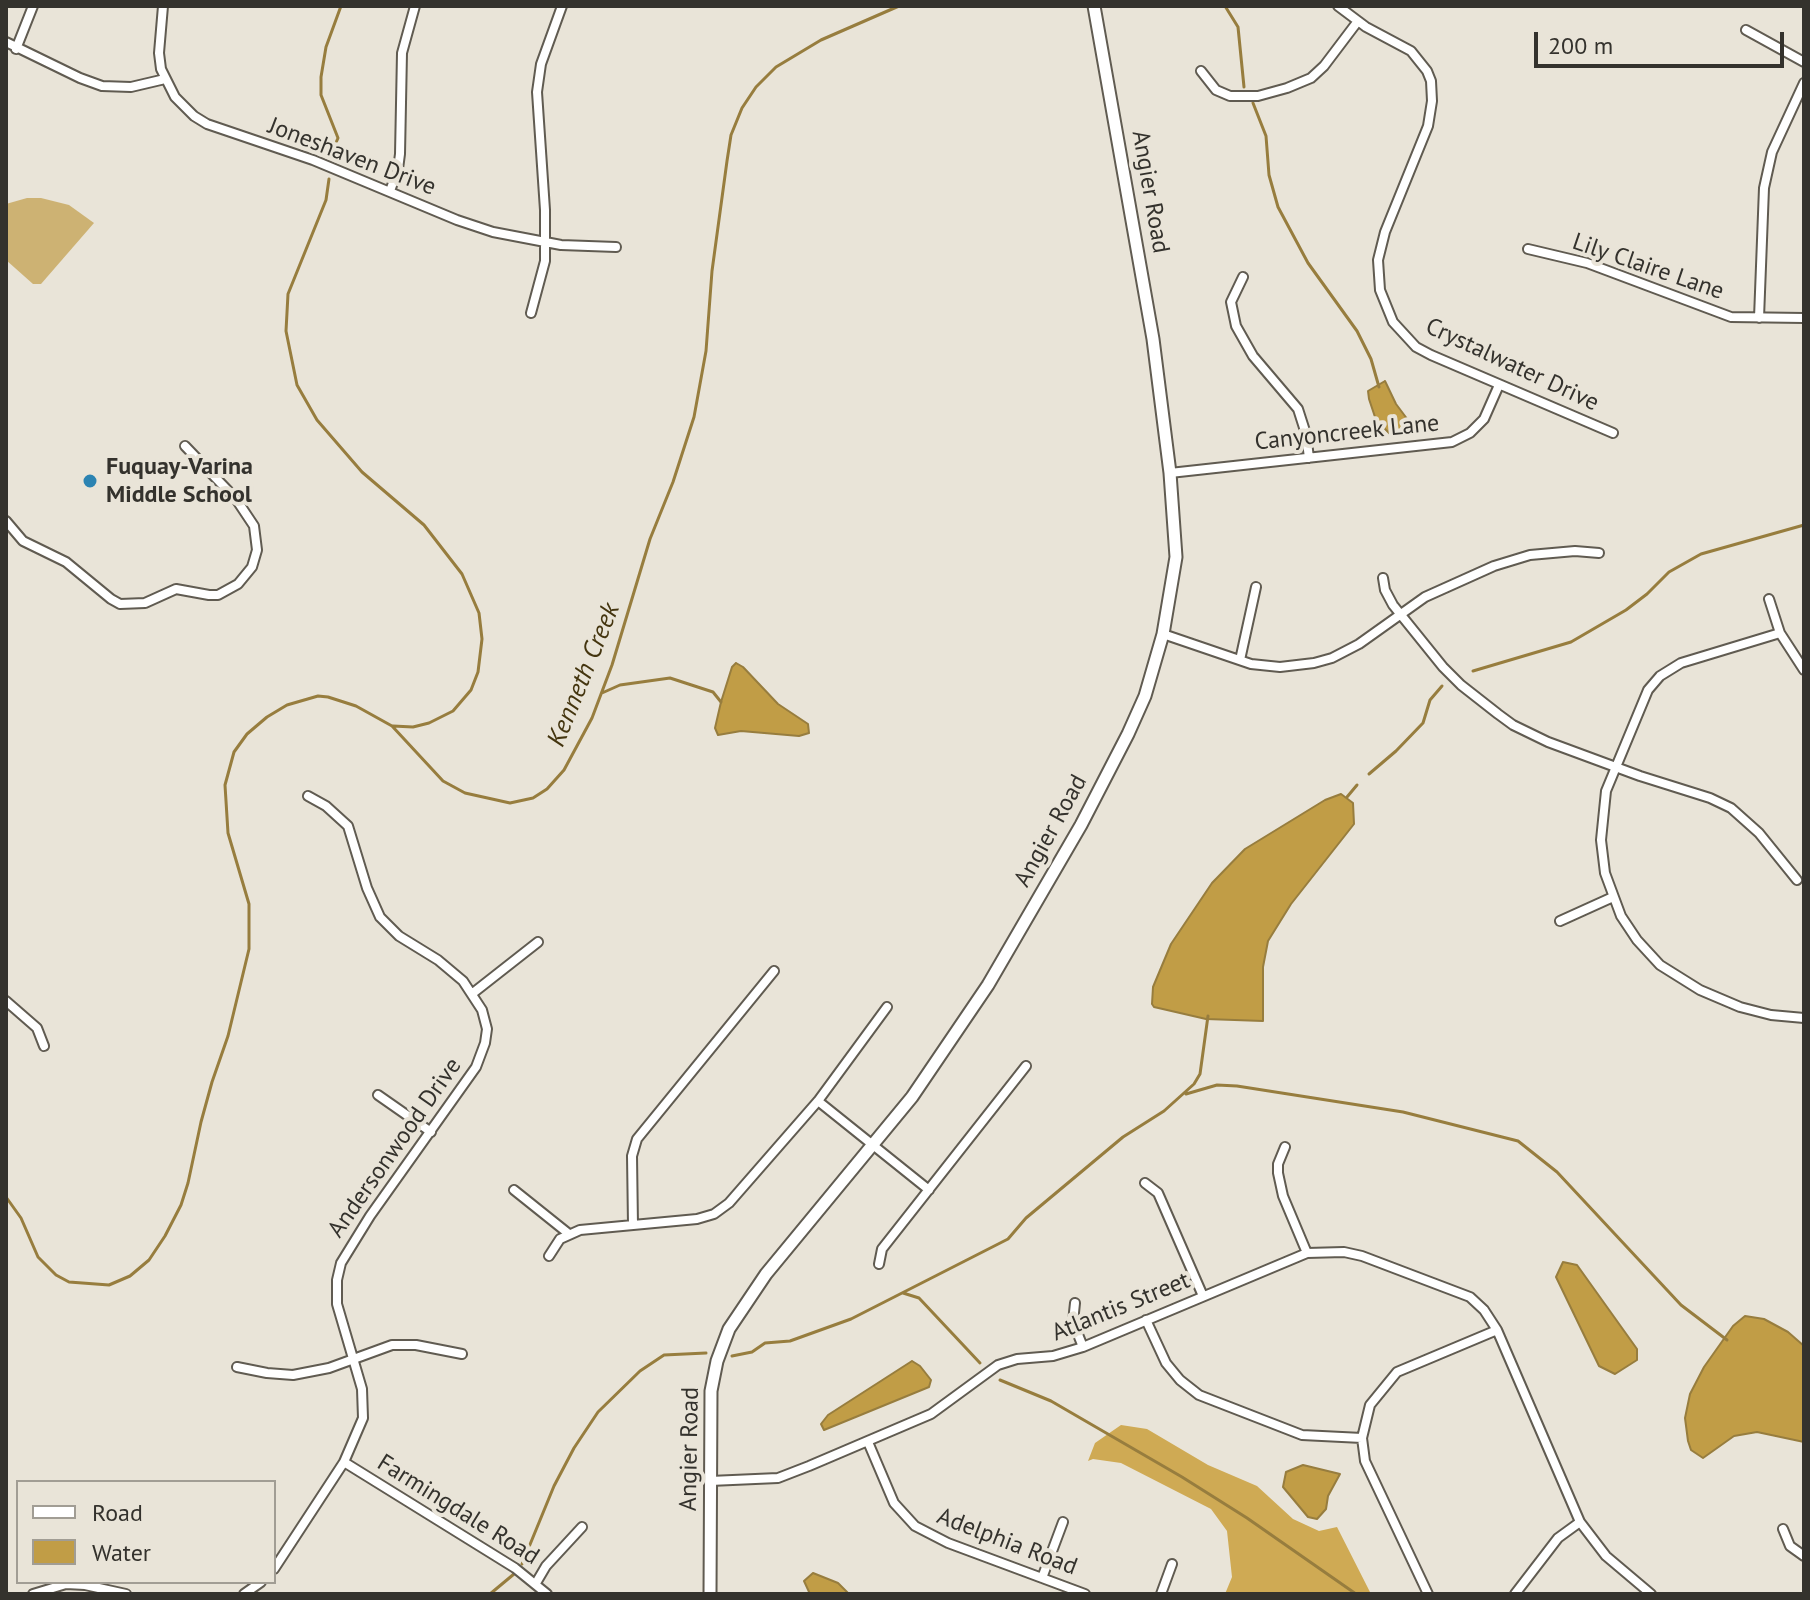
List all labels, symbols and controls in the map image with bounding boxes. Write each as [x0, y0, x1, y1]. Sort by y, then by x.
scale bar [1538, 16, 1788, 66]
text: 200 m [1548, 30, 1613, 61]
street label: Joneshaven Drive [264, 112, 440, 202]
street label: Angier Road [1125, 128, 1175, 256]
street label: Lily Claire Lane [1568, 228, 1728, 306]
street label: Crystalwater Drive [1421, 312, 1603, 418]
street label: Canyoncreek Lane [1253, 409, 1441, 457]
place label: Fuquay-Varina Middle School [106, 453, 253, 509]
marker: Fuquay-Varina Middle School [81, 472, 99, 490]
water label: Kenneth Creek [541, 599, 627, 751]
street label: Angier Road [1008, 770, 1094, 892]
street label: Andersonwood Drive [322, 1053, 468, 1243]
street label: Atlantis Street [1048, 1266, 1194, 1348]
street label: Angier Road [675, 1387, 705, 1511]
street label: Farmingdale Road [372, 1449, 544, 1571]
legend [16, 1480, 276, 1584]
text: Road [92, 1497, 143, 1528]
street label: Adelphia Road [933, 1502, 1081, 1582]
text: Water [92, 1537, 151, 1568]

